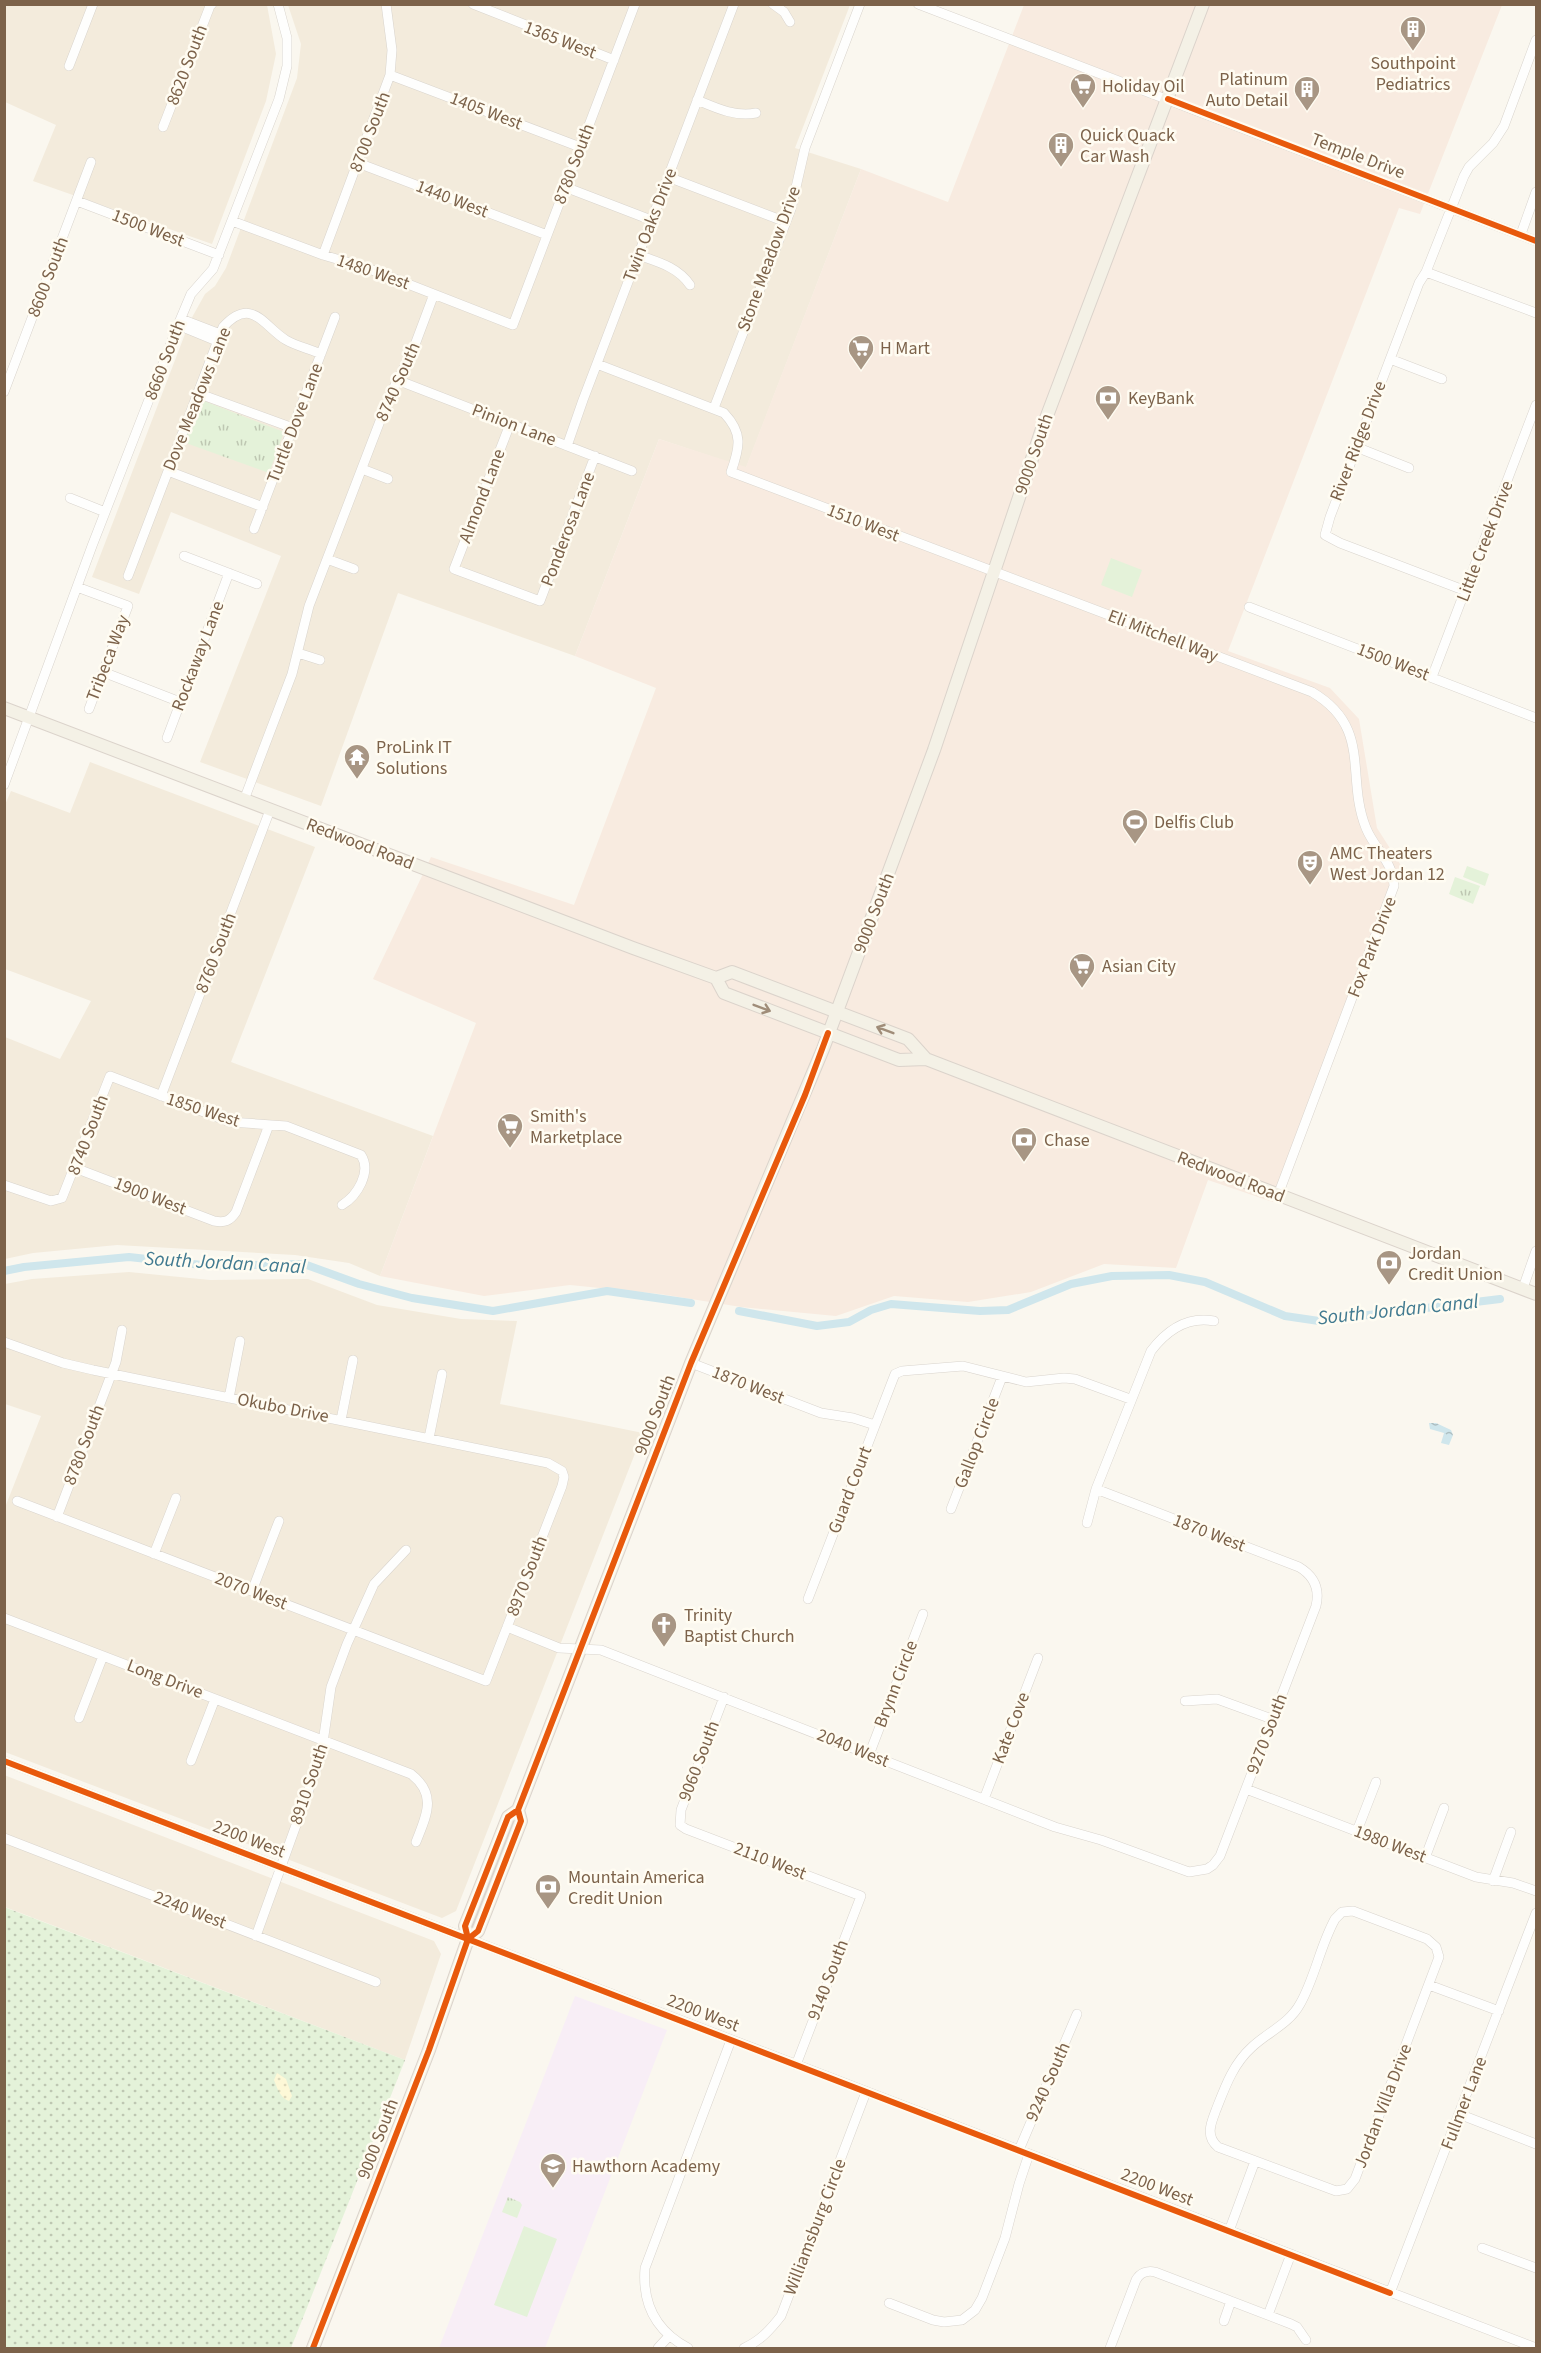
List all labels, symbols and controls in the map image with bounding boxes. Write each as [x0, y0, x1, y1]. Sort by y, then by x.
building icon: Southpoint Pediatrics [1398, 14, 1428, 52]
street label: 1365 West [520, 15, 600, 65]
street label: 8620 South [160, 21, 214, 109]
place label: Southpoint Pediatrics [1370, 51, 1456, 97]
place label: Platinum Auto Detail [1206, 67, 1288, 113]
supermarket icon: Holiday Oil [1068, 71, 1098, 109]
place label: Holiday Oil [1102, 74, 1185, 99]
building icon: Platinum Auto Detail [1292, 74, 1322, 112]
street label: 1405 West [446, 86, 526, 136]
street label: 8700 South [343, 88, 397, 176]
street label: 8780 South [547, 120, 601, 208]
place label: Quick Quack Car Wash [1080, 123, 1175, 169]
street label: Temple Drive [1308, 127, 1408, 185]
building icon: Quick Quack Car Wash [1046, 130, 1076, 168]
street label: Twin Oaks Drive [617, 164, 683, 285]
street label: 1440 West [412, 174, 492, 224]
street label: Stone Meadow Drive [731, 183, 807, 335]
street label: 1500 West [108, 203, 188, 253]
street label: 8600 South [21, 233, 75, 321]
street label: 1480 West [333, 248, 413, 296]
street label: 8660 South [138, 316, 192, 404]
street label: Dove Meadows Lane [157, 323, 237, 475]
supermarket icon: H Mart [846, 333, 876, 371]
place label: H Mart [880, 336, 930, 361]
street label: 8740 South [369, 338, 427, 426]
street label: Turtle Dove Lane [261, 360, 329, 486]
street label: River Ridge Drive [1324, 377, 1392, 505]
bank icon: KeyBank [1093, 383, 1123, 421]
place label: KeyBank [1128, 386, 1194, 411]
street label: Pinion Lane [468, 397, 560, 453]
street label: 9000 South [1008, 410, 1060, 498]
street label: Almond Lane [453, 445, 511, 547]
street label: Ponderosa Lane [535, 468, 601, 590]
street label: Little Creek Drive [1450, 477, 1520, 605]
street label: 1510 West [823, 498, 903, 548]
street label: Rockaway Lane [165, 597, 231, 715]
street label: Eli Mitchell Way [1104, 603, 1222, 669]
street label: Tribeca Way [80, 611, 136, 705]
street label: 1500 West [1353, 637, 1433, 687]
place label: ProLink IT Solutions [376, 735, 452, 781]
temple icon: ProLink IT Solutions [342, 742, 372, 780]
sports icon: Delfis Club [1120, 807, 1150, 845]
place label: Delfis Club [1154, 810, 1234, 835]
street label: Redwood Road [302, 812, 418, 876]
place label: AMC Theaters West Jordan 12 [1330, 841, 1445, 887]
theatre icon: AMC Theaters West Jordan 12 [1295, 848, 1325, 886]
street label: 9000 South [847, 869, 901, 957]
street label: Fox Park Drive [1341, 893, 1403, 1001]
street label: 8760 South [189, 909, 243, 997]
supermarket icon: Asian City [1067, 951, 1097, 989]
place label: Asian City [1102, 954, 1176, 979]
one-way arrow [752, 1003, 771, 1014]
one-way arrow [876, 1024, 895, 1035]
street label: 1850 West [163, 1086, 243, 1134]
street label: 8740 South [61, 1091, 115, 1179]
place label: Smith's Marketplace [530, 1104, 622, 1150]
supermarket icon: Smith's Marketplace [495, 1111, 525, 1149]
bank icon: Chase [1009, 1125, 1039, 1163]
place label: Chase [1044, 1128, 1090, 1153]
street label: Redwood Road [1173, 1145, 1289, 1209]
street label: 1900 West [110, 1171, 190, 1221]
place label: Jordan Credit Union [1408, 1241, 1503, 1287]
water label: South Jordan Canal [144, 1245, 306, 1281]
bank icon: Jordan Credit Union [1374, 1248, 1404, 1286]
water label: South Jordan Canal [1316, 1288, 1480, 1332]
street label: 1870 West [708, 1360, 788, 1410]
street label: 9000 South [628, 1371, 682, 1459]
street label: Okubo Drive [235, 1387, 331, 1429]
street label: Gallop Circle [948, 1394, 1006, 1492]
street label: 8780 South [57, 1401, 111, 1489]
street label: Guard Court [822, 1443, 878, 1537]
street label: 1870 West [1169, 1508, 1249, 1558]
street label: 8970 South [500, 1532, 554, 1620]
street label: 2070 West [211, 1566, 291, 1616]
place label: Trinity Baptist Church [684, 1603, 795, 1649]
church icon: Trinity Baptist Church [649, 1610, 679, 1648]
street label: Brynn Circle [868, 1637, 924, 1731]
street label: Long Drive [123, 1653, 207, 1705]
street label: Kate Cove [986, 1689, 1036, 1767]
street label: 9270 South [1240, 1690, 1294, 1778]
street label: 9060 South [672, 1717, 726, 1805]
street label: 2040 West [813, 1722, 893, 1774]
street label: 8910 South [283, 1740, 335, 1828]
street label: 2200 West [209, 1814, 289, 1864]
street label: 1980 West [1350, 1819, 1430, 1869]
street label: 2110 West [730, 1836, 810, 1886]
place label: Mountain America Credit Union [568, 1865, 705, 1911]
bank icon: Mountain America Credit Union [533, 1872, 563, 1910]
street label: 2240 West [150, 1885, 230, 1935]
street label: 9140 South [801, 1936, 855, 2024]
street label: 2200 West [663, 1988, 743, 2038]
street label: 9240 South [1019, 2038, 1077, 2126]
street label: Jordan Villa Drive [1348, 2040, 1418, 2172]
street label: Fullmer Lane [1435, 2053, 1493, 2153]
street label: 9000 South [351, 2095, 405, 2183]
school or university icon: Hawthorn Academy [538, 2151, 568, 2189]
place label: Hawthorn Academy [572, 2154, 721, 2179]
street label: Williamsburg Circle [777, 2155, 853, 2299]
street label: 2200 West [1117, 2162, 1197, 2212]

